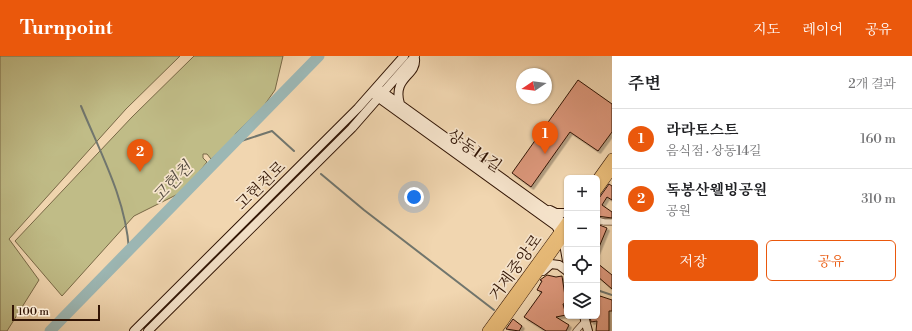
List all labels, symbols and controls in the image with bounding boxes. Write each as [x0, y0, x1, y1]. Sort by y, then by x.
text: Turnpoint [20, 16, 113, 40]
text: 지도 [753, 21, 780, 39]
text: 레이어 [802, 21, 843, 39]
text: 공유 [865, 21, 892, 39]
north arrow [516, 68, 552, 104]
text: 주변 [628, 73, 661, 95]
text: 2개 결과 [848, 76, 896, 92]
pin: 1 [532, 121, 558, 154]
text: 라라토스트 [666, 121, 738, 140]
street label: 상동14길 [443, 125, 506, 177]
text: 1 [638, 131, 644, 147]
text: 160 m [860, 131, 896, 147]
pin: 2 [127, 139, 153, 172]
text: 음식점 · 상동14길 [666, 143, 762, 159]
water label: 고현천 [148, 156, 199, 208]
street label: 고현천로 [232, 157, 290, 214]
map controls [564, 175, 600, 319]
button: + [564, 175, 600, 211]
text: 독봉산웰빙공원 [666, 181, 767, 200]
your location [404, 187, 424, 207]
text: 2 [637, 191, 645, 207]
text: 310 m [861, 191, 896, 207]
text: 공원 [666, 203, 691, 219]
button: − [564, 211, 600, 247]
street label: 거제중앙로 [485, 230, 547, 305]
button: 저장 [628, 240, 758, 281]
button: 공유 [766, 240, 896, 281]
button: locate [564, 247, 600, 283]
button: layers [564, 283, 600, 319]
scale bar [12, 303, 100, 322]
text: 100 m [18, 305, 49, 319]

